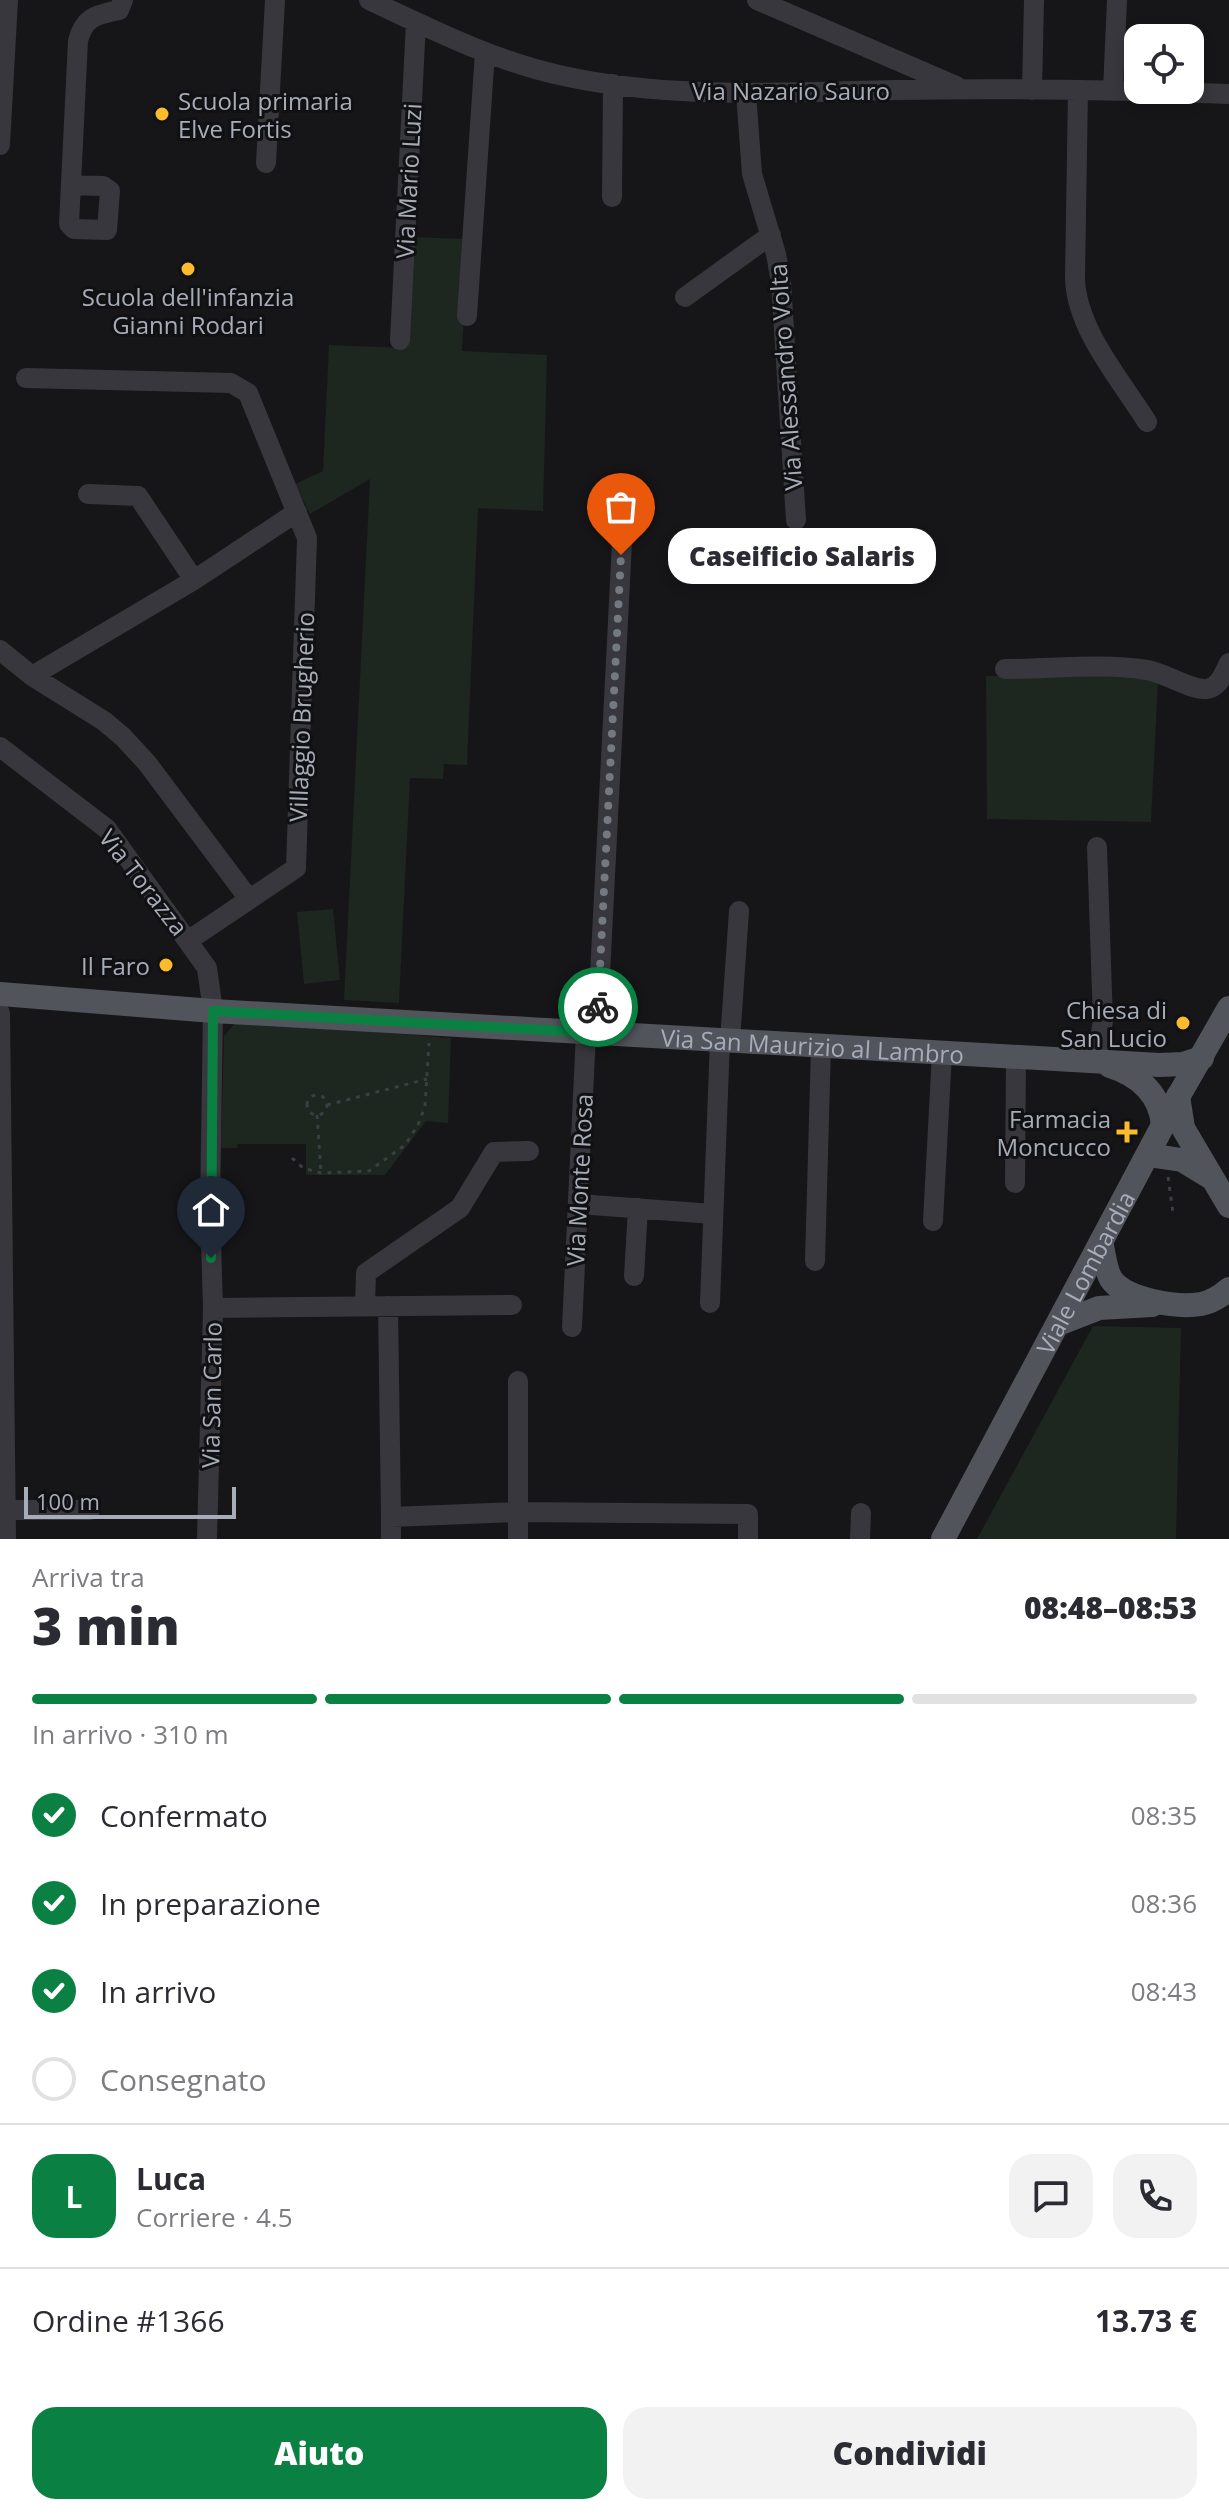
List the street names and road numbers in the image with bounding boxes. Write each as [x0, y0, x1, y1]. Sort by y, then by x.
street label: Via Nazario Sauro [692, 74, 890, 107]
street label: Via Mario Luzi [387, 102, 429, 260]
street label: Via Alessandro Volta [761, 262, 809, 492]
street label: Villaggio Brugherio [281, 611, 321, 823]
street label: Via Torazza [92, 822, 196, 942]
street label: Via San Maurizio al Lambro [660, 1020, 965, 1070]
street label: Via Monte Rosa [558, 1093, 600, 1267]
street label: Viale Lombardia [1028, 1185, 1142, 1360]
street label: Via San Carlo [193, 1322, 229, 1468]

